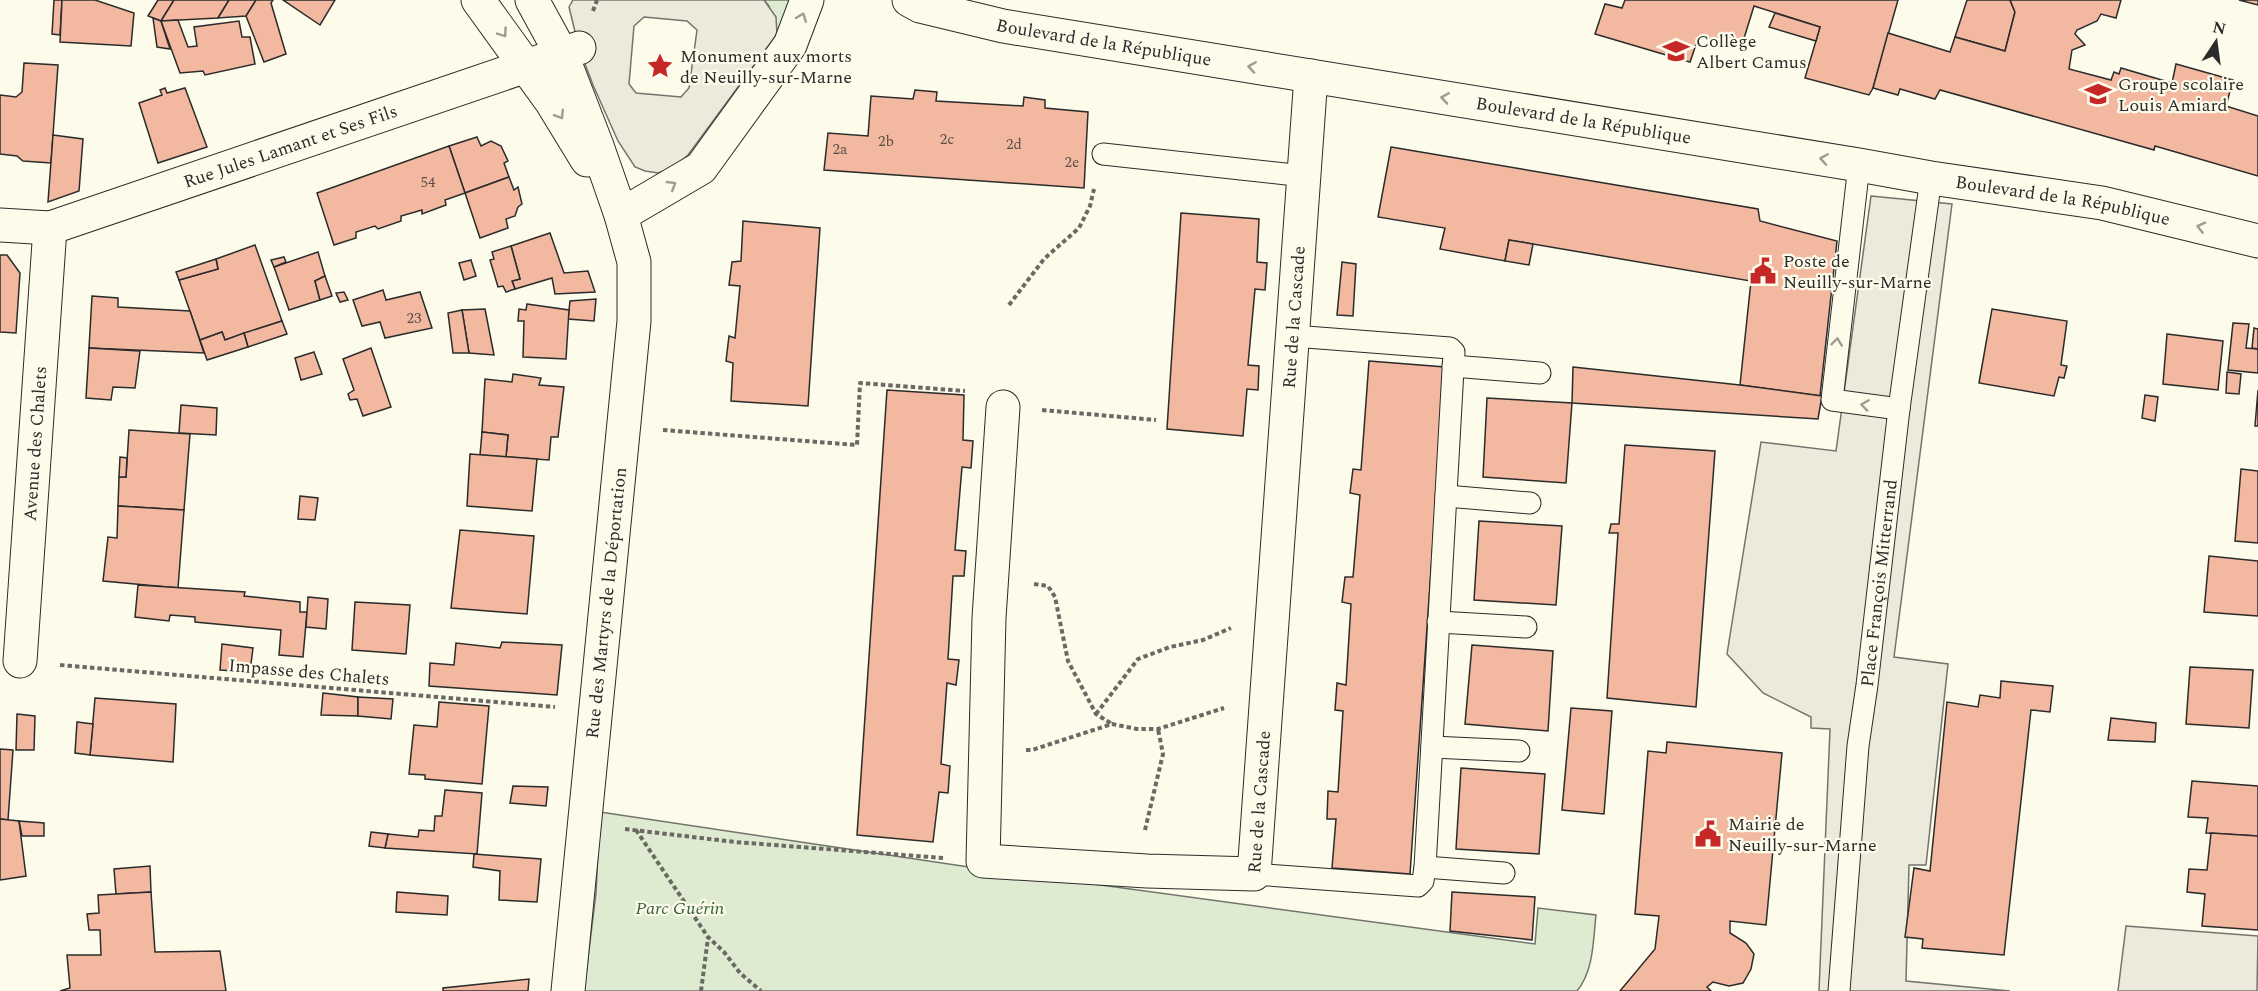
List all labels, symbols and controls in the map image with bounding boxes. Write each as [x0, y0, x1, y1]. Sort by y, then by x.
one-way arrow [794, 12, 807, 23]
street label: Boulevard de la République [993, 12, 1213, 74]
north arrow [2186, 12, 2246, 72]
text: N [2210, 15, 2228, 42]
one-way arrow [496, 27, 507, 38]
place label: Collège Albert Camus [1696, 28, 1807, 76]
school or university icon: Collège Albert Camus [1661, 36, 1691, 66]
place label: Monument aux morts de Neuilly-sur-Marne [680, 43, 852, 91]
place icon: Monument aux morts de Neuilly-sur-Marne [645, 51, 675, 81]
one-way arrow [1247, 61, 1257, 73]
place label: Groupe scolaire Louis Amiard [2118, 71, 2244, 119]
school or university icon: Groupe scolaire Louis Amiard [2083, 79, 2113, 109]
street label: Boulevard de la République [1474, 90, 1693, 152]
one-way arrow [1440, 92, 1449, 104]
street label: Rue Jules Lamant et Ses Fils [180, 98, 401, 196]
one-way arrow [552, 109, 563, 120]
house number: 2c [940, 128, 954, 151]
house number: 2b [878, 130, 894, 153]
house number: 2d [1006, 133, 1022, 156]
house number: 2a [833, 138, 848, 161]
house number: 2e [1065, 151, 1079, 174]
one-way arrow [1819, 153, 1829, 166]
street label: Boulevard de la République [1954, 169, 2173, 233]
house number: 54 [420, 171, 436, 194]
one-way arrow [666, 181, 676, 193]
one-way arrow [2196, 222, 2207, 234]
street label: Rue de la Cascade [1276, 245, 1313, 390]
place label: Poste de Neuilly-sur-Marne [1783, 248, 1932, 296]
public building icon: Poste de Neuilly-sur-Marne [1748, 256, 1778, 286]
house number: 23 [406, 307, 422, 330]
one-way arrow [1830, 337, 1843, 346]
street label: Avenue des Chalets [17, 365, 54, 522]
one-way arrow [1861, 399, 1870, 411]
street label: Rue des Martyrs de la Déportation [579, 466, 634, 740]
street label: Place François Mitterrand [1854, 478, 1905, 689]
street label: Impasse des Chalets [227, 652, 391, 693]
street label: Rue de la Cascade [1241, 730, 1278, 874]
place label: Mairie de Neuilly-sur-Marne [1728, 811, 1877, 859]
public building icon: Mairie de Neuilly-sur-Marne [1693, 819, 1723, 849]
park label: Parc Guérin [636, 895, 725, 922]

